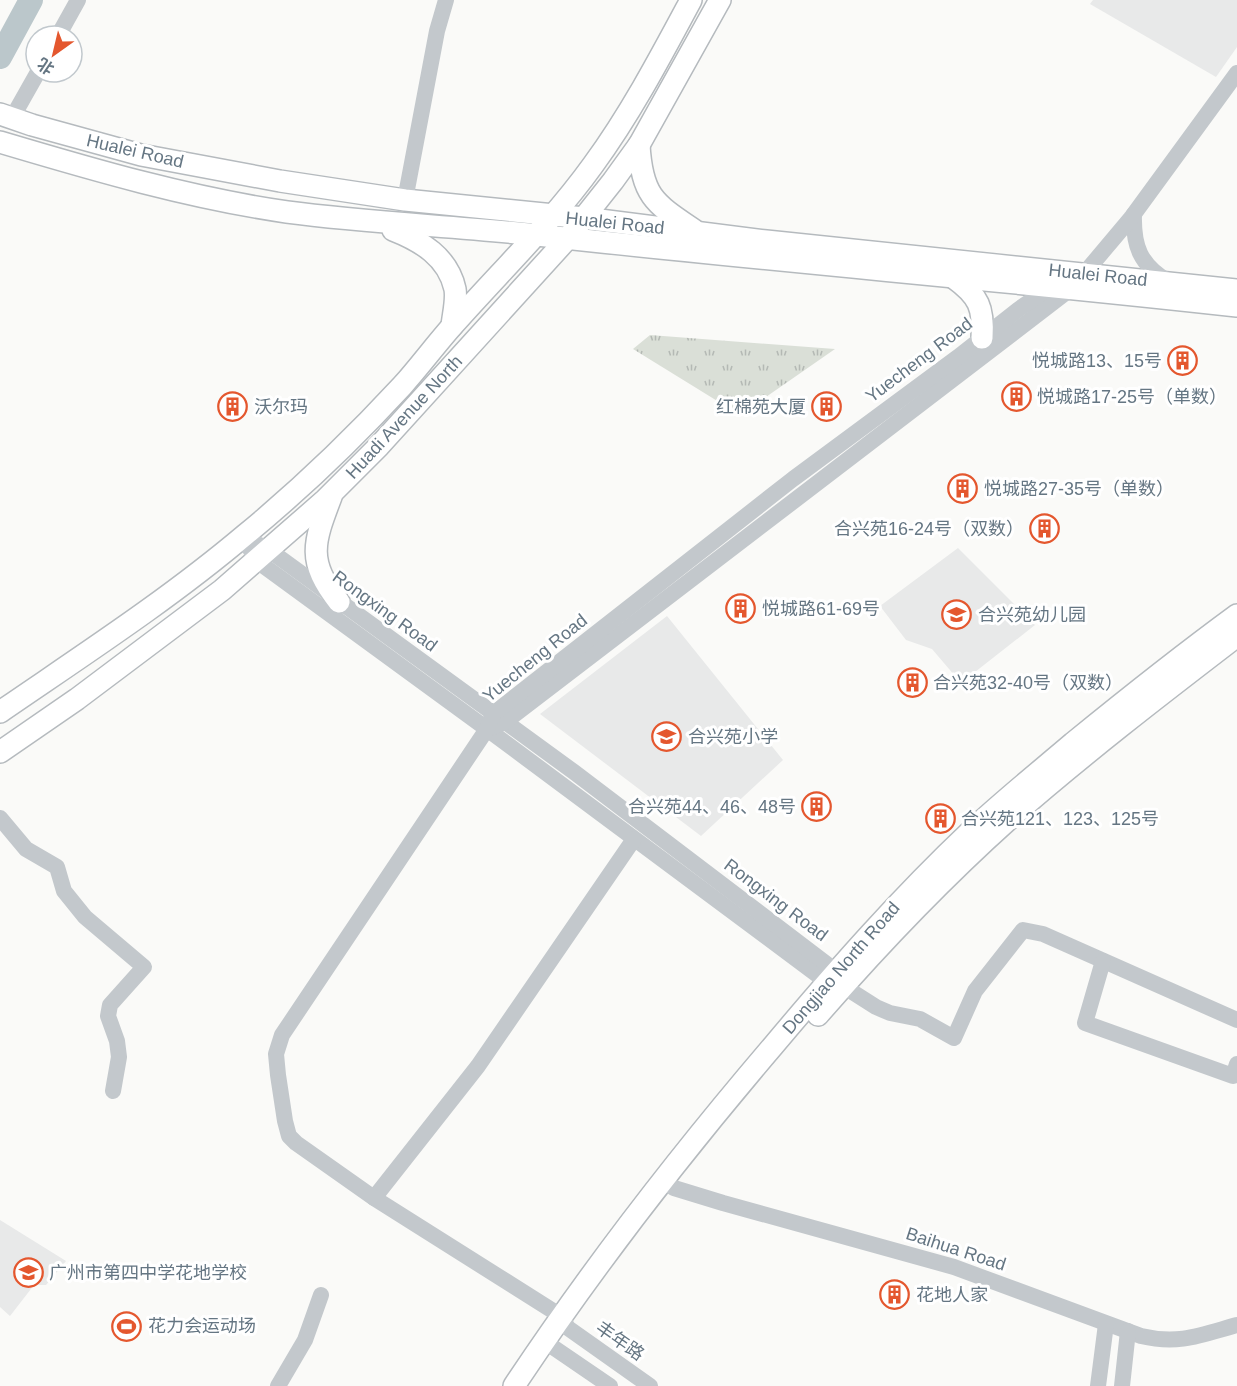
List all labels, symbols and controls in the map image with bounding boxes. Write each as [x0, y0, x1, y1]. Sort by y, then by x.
north arrow [24, 24, 84, 84]
text: 北 [34, 54, 57, 78]
street label: Hualei Road [84, 130, 186, 172]
street label: Hualei Road [565, 208, 665, 238]
street label: Hualei Road [1048, 260, 1148, 290]
street label: Yuecheng Road [862, 313, 976, 407]
building icon: 悦城路13、15号 [1167, 345, 1199, 377]
street label: Huadi Avenue North [342, 351, 466, 483]
place label: 悦城路13、15号 [1032, 351, 1162, 371]
building icon: 悦城路17-25号（单数） [1000, 381, 1032, 413]
place label: 悦城路17-25号（单数） [1037, 387, 1227, 407]
building icon: 沃尔玛 [217, 391, 249, 423]
building icon: 红棉苑大厦 [811, 391, 843, 423]
place label: 沃尔玛 [254, 397, 308, 417]
place label: 红棉苑大厦 [716, 397, 806, 417]
building icon: 悦城路27-35号（单数） [947, 473, 979, 505]
place label: 悦城路27-35号（单数） [984, 479, 1174, 499]
building icon: 合兴苑16-24号（双数） [1029, 513, 1061, 545]
place label: 合兴苑16-24号（双数） [834, 519, 1024, 539]
street label: Rongxing Road [329, 566, 441, 656]
building icon: 悦城路61-69号 [725, 593, 757, 625]
place label: 悦城路61-69号 [762, 599, 880, 619]
school or university icon: 合兴苑幼儿园 [941, 599, 973, 631]
place label: 合兴苑幼儿园 [978, 605, 1086, 625]
street label: Yuecheng Road [479, 610, 591, 706]
building icon: 合兴苑32-40号（双数） [896, 667, 928, 699]
place label: 合兴苑32-40号（双数） [933, 673, 1123, 693]
school or university icon: 合兴苑小学 [651, 721, 683, 753]
place label: 合兴苑小学 [688, 727, 778, 747]
building icon: 合兴苑44、46、48号 [801, 791, 833, 823]
place label: 合兴苑44、46、48号 [628, 797, 796, 817]
building icon: 合兴苑121、123、125号 [924, 803, 956, 835]
place label: 合兴苑121、123、125号 [961, 809, 1159, 829]
street label: Rongxing Road [720, 855, 832, 945]
street label: Dongjiao North Road [778, 898, 904, 1038]
street label: Baihua Road [903, 1223, 1009, 1275]
school or university icon: 广州市第四中学花地学校 [12, 1257, 44, 1289]
place label: 广州市第四中学花地学校 [49, 1263, 247, 1283]
building icon: 花地人家 [879, 1279, 911, 1311]
place label: 花地人家 [916, 1285, 988, 1305]
sports icon: 花力会运动场 [111, 1310, 143, 1342]
place label: 花力会运动场 [148, 1316, 256, 1336]
street label: 丰年路 [592, 1317, 648, 1365]

